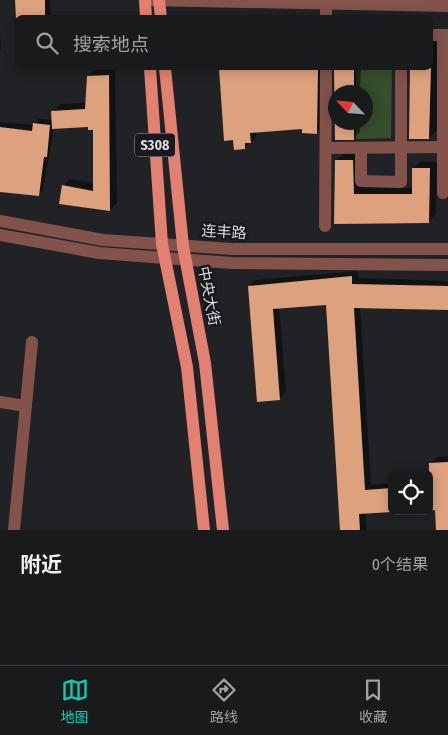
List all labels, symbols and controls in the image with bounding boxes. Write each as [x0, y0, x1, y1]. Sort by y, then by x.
search box [15, 15, 433, 70]
icon: search [33, 29, 61, 57]
text: 搜索地点 [73, 33, 149, 56]
north arrow [328, 85, 373, 130]
road number: S308 [135, 134, 175, 156]
street label: 连丰路 [201, 222, 247, 242]
street label: 中央大街 [194, 265, 224, 327]
map controls [388, 470, 433, 515]
button: locate [388, 470, 433, 515]
text: 附近 [20, 552, 62, 578]
text: 0个结果 [372, 555, 428, 574]
tab: 地图 [61, 676, 89, 726]
tab: 路线 [210, 676, 238, 726]
tab: 收藏 [359, 676, 387, 726]

